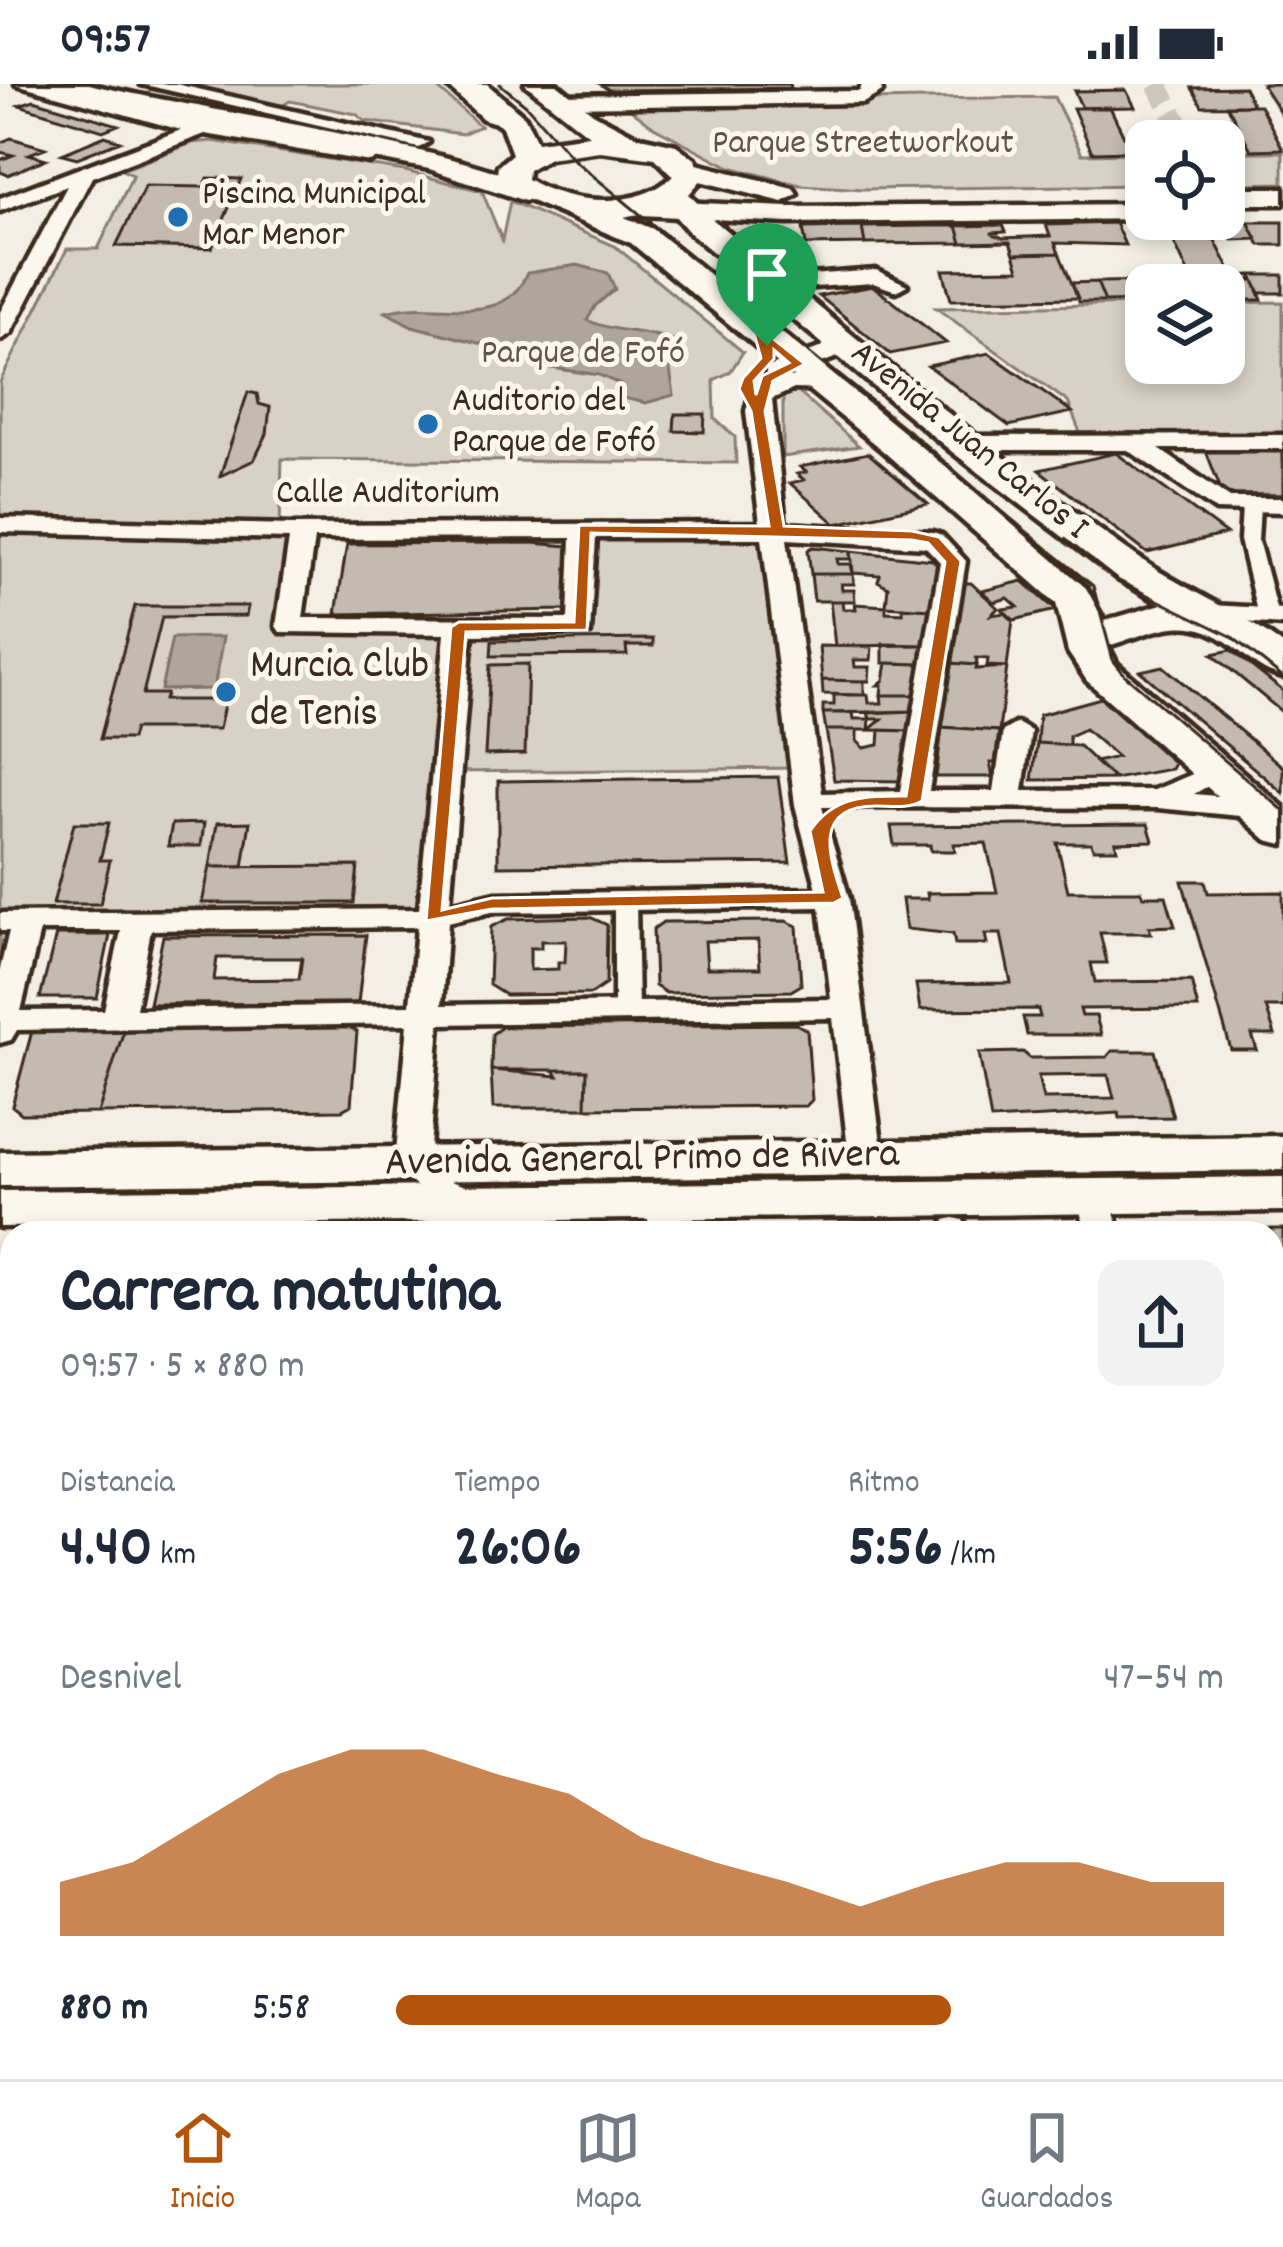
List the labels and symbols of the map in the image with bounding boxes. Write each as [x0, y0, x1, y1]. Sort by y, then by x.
park label: Parque Streetworkout [712, 119, 1014, 171]
place label: Piscina Municipal Mar Menor [202, 170, 426, 263]
marker: Piscina Municipal Mar Menor [165, 204, 191, 230]
pin [716, 223, 818, 346]
park label: Parque de Fofó [481, 329, 685, 381]
street label: Avenida Juan Carlos I [838, 330, 1098, 554]
place label: Auditorio del Parque de Fofó [452, 377, 656, 470]
marker: Auditorio del Parque de Fofó [415, 411, 441, 437]
street label: Calle Auditorium [276, 469, 500, 521]
place label: Murcia Club de Tenis [250, 638, 429, 746]
marker: Murcia Club de Tenis [213, 679, 239, 705]
street label: Avenida General Primo de Rivera [384, 1126, 901, 1195]

